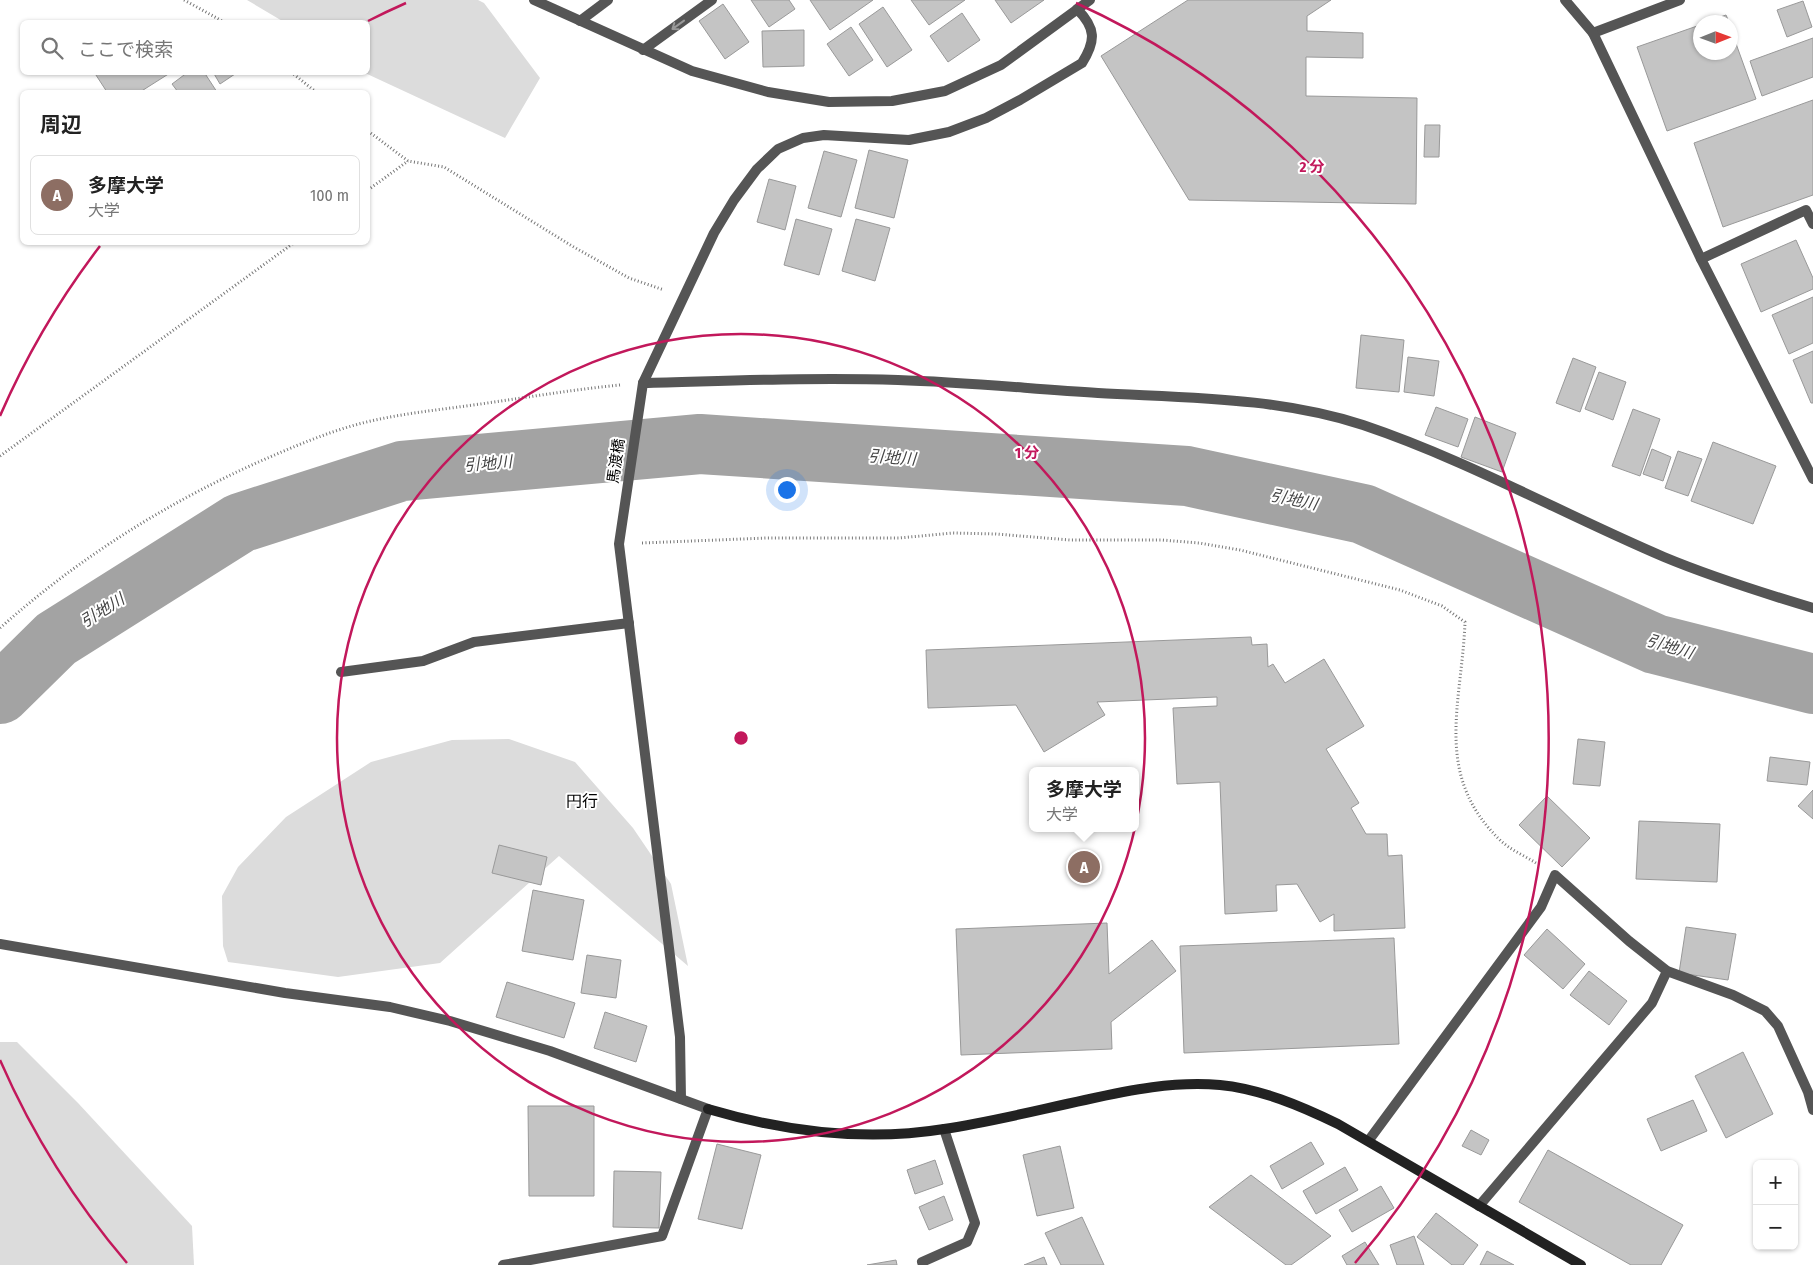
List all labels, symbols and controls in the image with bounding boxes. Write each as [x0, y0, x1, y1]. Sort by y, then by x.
north arrow [1693, 15, 1738, 60]
search box [20, 20, 370, 75]
one-way arrow [671, 20, 685, 30]
icon: search [38, 34, 66, 62]
text: ここで検索 [78, 38, 173, 61]
text: 周辺 [40, 112, 82, 138]
text: 2 分 [1298, 158, 1325, 176]
text: 多摩大学 [88, 174, 164, 197]
text: A [53, 186, 61, 205]
text: 100 m [310, 186, 349, 205]
text: 大学 [88, 201, 120, 220]
street label: 馬渡橋 [604, 437, 628, 485]
text: 1 分 [1015, 444, 1039, 462]
water label: 引地川 [867, 446, 919, 469]
water label: 引地川 [463, 452, 515, 475]
your location [774, 477, 800, 503]
water label: 引地川 [1268, 485, 1321, 514]
water label: 引地川 [77, 589, 129, 631]
water label: 引地川 [1644, 630, 1697, 663]
centre of rings [732, 729, 750, 747]
popup [1029, 767, 1139, 832]
text: 多摩大学 [1046, 778, 1122, 801]
district label: 円行 [566, 792, 598, 811]
text: 大学 [1046, 805, 1078, 824]
pin: A [1068, 848, 1100, 886]
map controls [1753, 1160, 1798, 1250]
button: + [1753, 1160, 1798, 1205]
button: − [1753, 1205, 1798, 1250]

